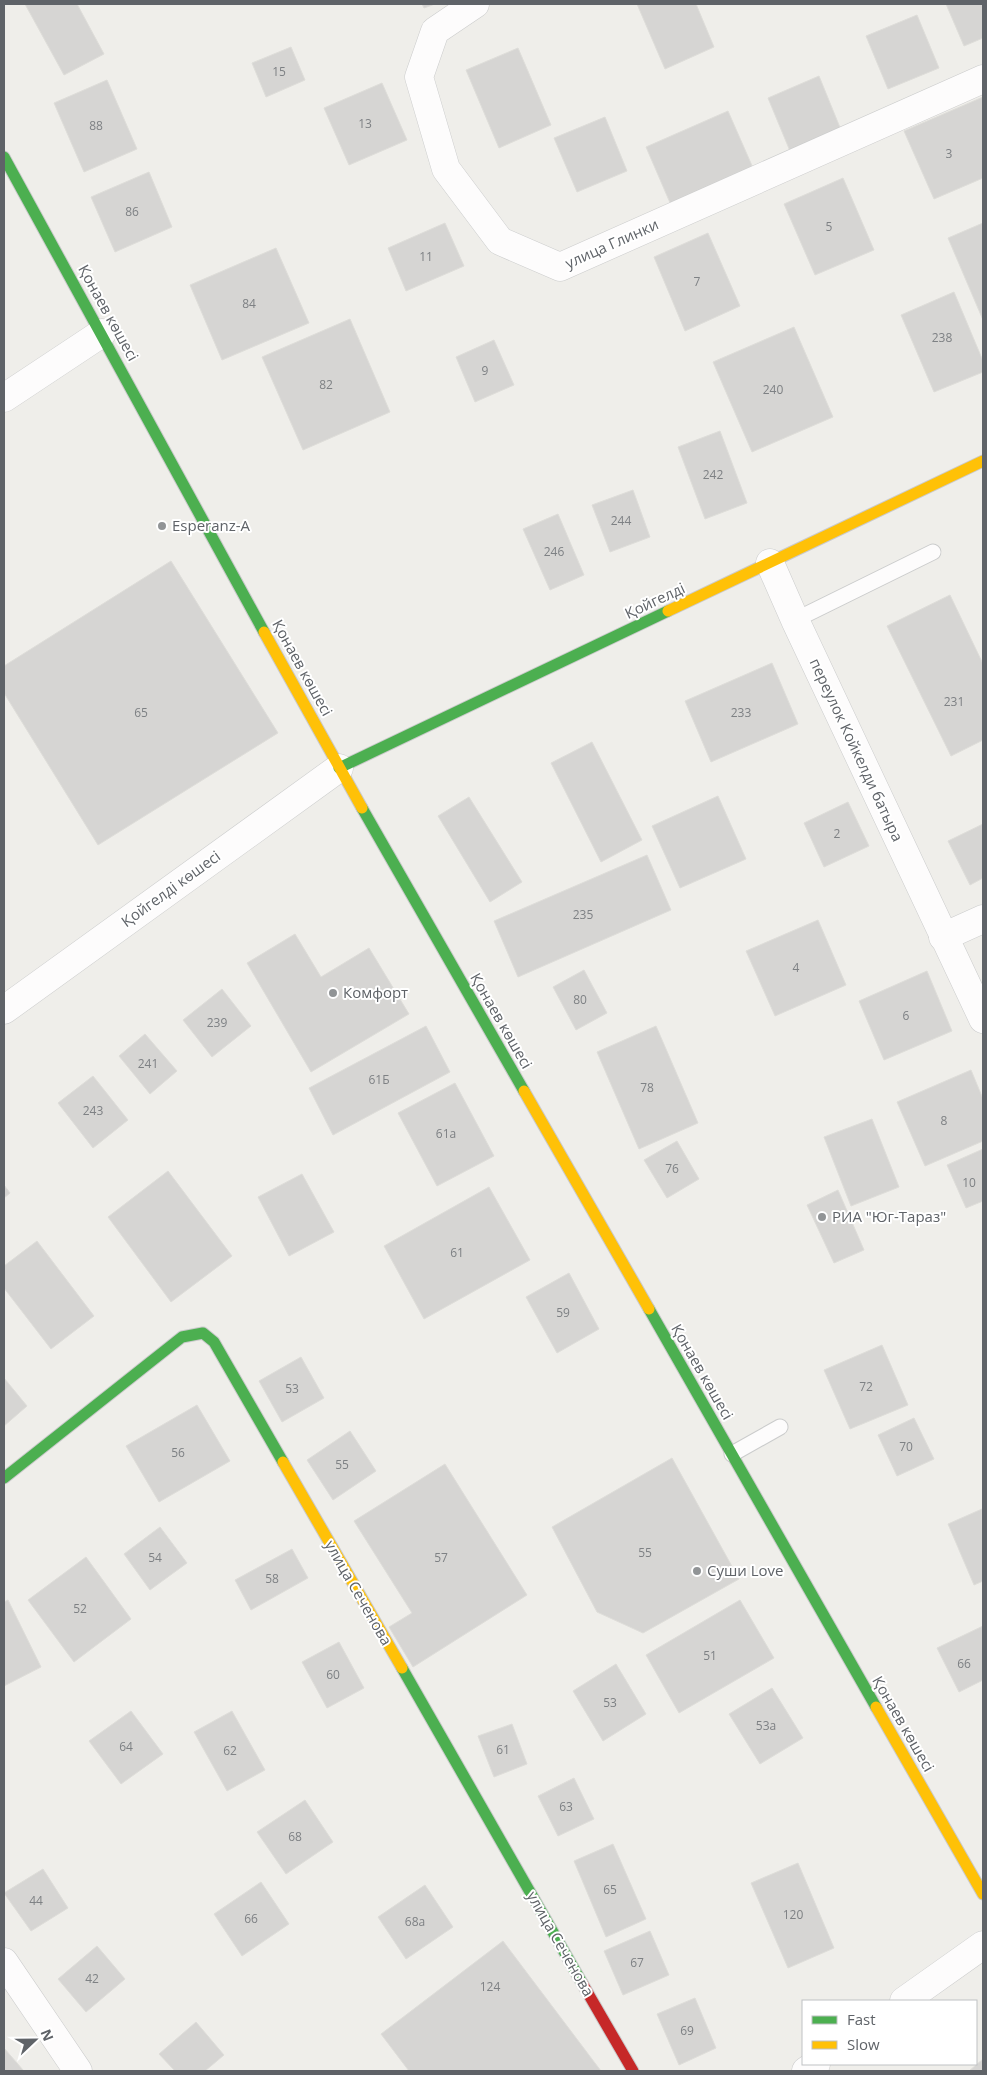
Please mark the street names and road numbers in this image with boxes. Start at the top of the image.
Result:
street label: улица Глинки [562,214,661,273]
street label: Қонаев көшесі [74,261,144,364]
street label: Қойгелді [621,577,688,623]
street label: Қонаев көшесі [268,616,338,719]
street label: переулок Койкелди батыра [806,655,908,844]
street label: Қойгелді көшесі [117,845,224,931]
street label: Қонаев көшесі [466,969,537,1072]
street label: Қонаев көшесі [667,1320,738,1423]
street label: улица Сеченова [321,1536,397,1649]
street label: Қонаев көшесі [868,1672,939,1775]
street label: улица Сеченова [523,1887,599,2000]

